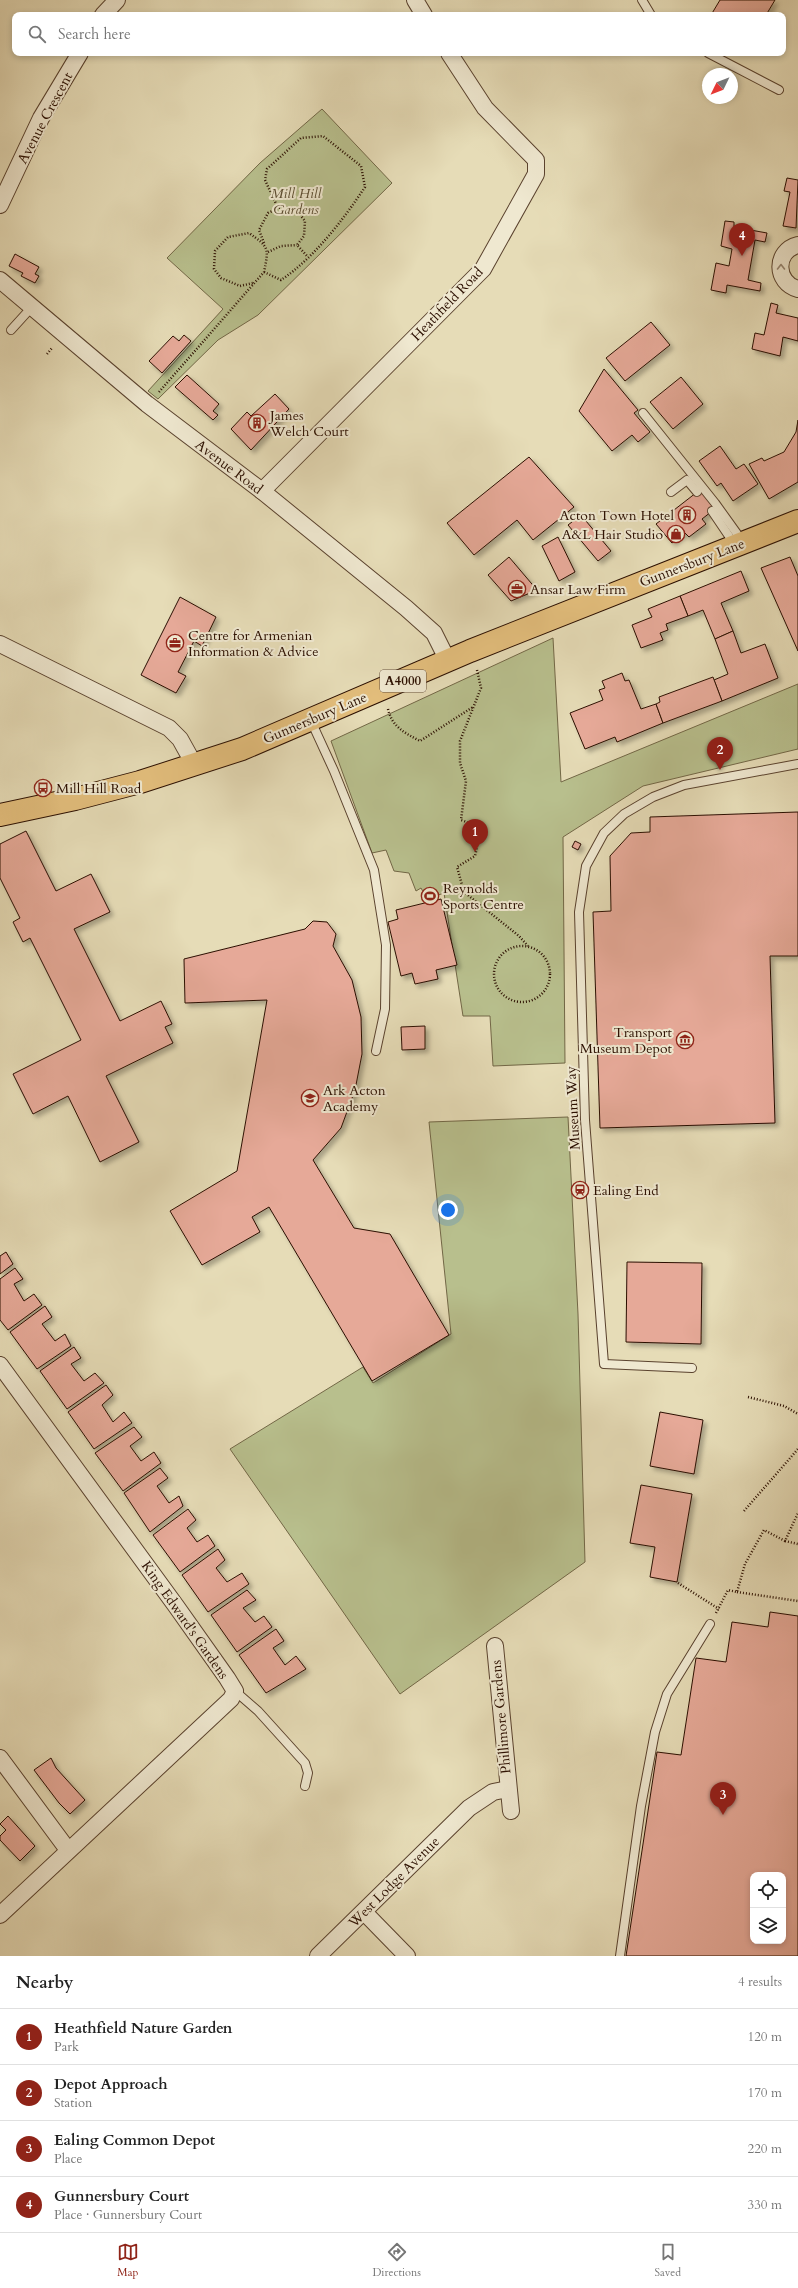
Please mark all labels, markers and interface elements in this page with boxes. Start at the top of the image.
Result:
search box [12,12,786,56]
icon: search [26,23,48,45]
text: Search here [58,24,131,44]
street label: Avenue Crescent [13,68,77,167]
north arrow [702,68,738,104]
park label: Mill Hill Gardens [271,184,323,219]
pin: 4 [729,223,755,256]
street label: Heathfield Road [407,262,488,345]
one-way arrow [777,264,785,270]
place label: James Welch Court [268,406,349,441]
building icon: James Welch Court [247,413,267,433]
street label: Avenue Road [191,435,267,499]
building icon: Acton Town Hotel [677,505,697,525]
place label: Acton Town Hotel [560,506,674,525]
shop icon: A&L Hair Studio [666,524,686,544]
place label: A&L Hair Studio [562,525,663,544]
street label: Gunnersbury Lane [637,534,747,592]
office icon: Ansar Law Firm [507,579,527,599]
place label: Ansar Law Firm [530,580,626,599]
place label: Centre for Armenian Information & Advice [188,626,319,661]
office icon: Centre for Armenian Information & Advice [165,633,185,653]
road number: A4000 [380,670,426,692]
street label: Gunnersbury Lane [260,688,370,748]
pin: 2 [707,737,733,770]
bus stop icon: Mill Hill Road [33,778,53,798]
place label: Mill Hill Road [56,779,142,798]
pin: 1 [462,819,488,852]
place label: Reynolds Sports Centre [443,879,524,914]
sports icon: Reynolds Sports Centre [420,886,440,906]
place label: Transport Museum Depot [580,1023,673,1058]
museum icon: Transport Museum Depot [675,1030,695,1050]
street label: Museum Way [561,1065,585,1150]
place label: Ark Acton Academy [323,1081,386,1116]
school or university icon: Ark Acton Academy [300,1088,320,1108]
station icon: Ealing End [570,1180,590,1200]
place label: Ealing End [593,1181,659,1200]
your location [438,1200,458,1220]
street label: King Edward's Gardens [137,1557,233,1683]
street label: Phillimore Gardens [487,1659,515,1775]
pin: 3 [710,1782,736,1815]
street label: West Lodge Avenue [344,1832,444,1932]
map controls [750,1872,786,1944]
button: locate [750,1872,786,1908]
button: layers [750,1908,786,1944]
text: Nearby [16,1971,73,1994]
text: 4 results [738,1973,782,1991]
text: Heathfield Nature Garden [54,2018,233,2038]
text: 1 [26,2028,32,2046]
text: 120 m [748,2028,782,2046]
text: Park [54,2038,79,2056]
text: Depot Approach [54,2074,168,2094]
text: 2 [26,2084,32,2102]
text: 170 m [748,2084,782,2102]
text: Station [54,2094,92,2112]
text: Ealing Common Depot [54,2130,215,2150]
text: 3 [26,2140,32,2158]
text: 220 m [748,2140,782,2158]
text: Place [54,2150,82,2168]
text: Gunnersbury Court [54,2186,189,2206]
text: 4 [26,2196,32,2214]
text: 330 m [748,2196,782,2214]
text: Place · Gunnersbury Court [54,2206,202,2224]
tab: Map [117,2241,139,2280]
tab: Directions [372,2241,421,2280]
tab: Saved [655,2241,681,2280]

